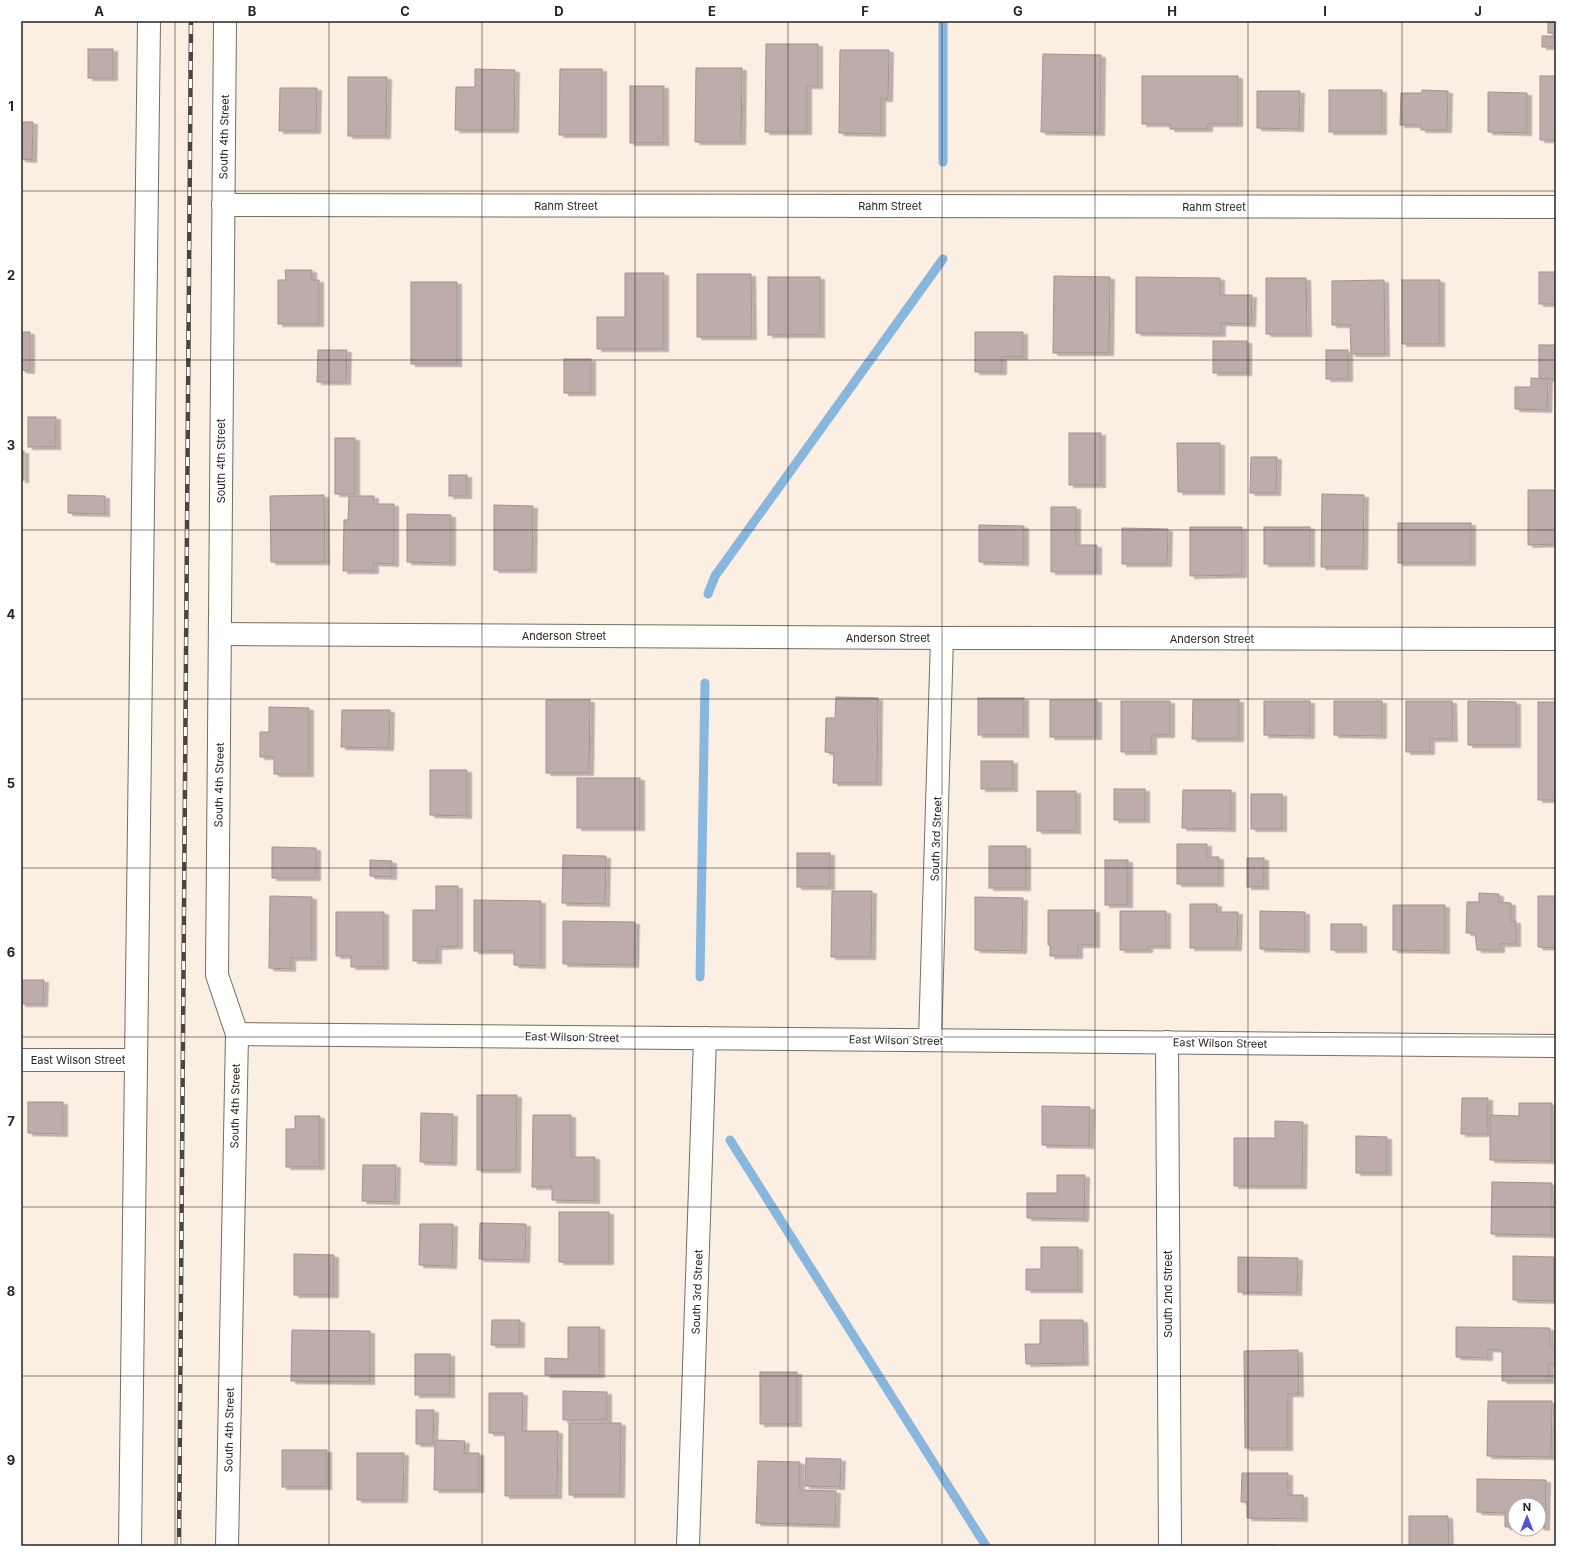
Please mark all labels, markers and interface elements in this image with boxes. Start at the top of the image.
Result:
text: A [94,3,104,19]
text: B [248,3,257,19]
text: C [400,3,410,19]
text: D [554,3,564,19]
text: E [708,3,716,19]
text: F [861,3,869,19]
text: G [1013,3,1023,19]
text: H [1167,3,1177,19]
text: I [1323,3,1327,19]
text: J [1474,3,1482,19]
street label: South 4th Street [216,94,232,179]
text: 1 [8,98,14,114]
street label: Rahm Street [534,199,598,213]
street label: Rahm Street [858,199,922,213]
street label: Rahm Street [1182,200,1246,214]
text: 2 [7,267,15,283]
street label: South 4th Street [214,418,228,503]
text: 3 [7,437,15,453]
text: 4 [7,606,16,622]
street label: Anderson Street [522,629,607,643]
street label: Anderson Street [846,631,931,645]
street label: Anderson Street [1170,632,1255,646]
street label: South 4th Street [211,742,227,827]
text: 5 [7,775,15,791]
street label: South 3rd Street [928,796,944,882]
text: 6 [7,944,15,960]
street label: East Wilson Street [525,1029,620,1045]
street label: East Wilson Street [849,1032,944,1048]
street label: East Wilson Street [1173,1035,1268,1051]
street label: East Wilson Street [31,1053,126,1067]
street label: South 4th Street [227,1063,243,1148]
text: 7 [7,1113,15,1129]
street label: South 3rd Street [689,1249,705,1335]
street label: South 2nd Street [1161,1250,1175,1338]
text: 8 [7,1283,15,1299]
street label: South 4th Street [221,1387,237,1472]
text: 9 [7,1452,15,1468]
north arrow [1507,1497,1547,1537]
text: N [1523,1500,1531,1514]

